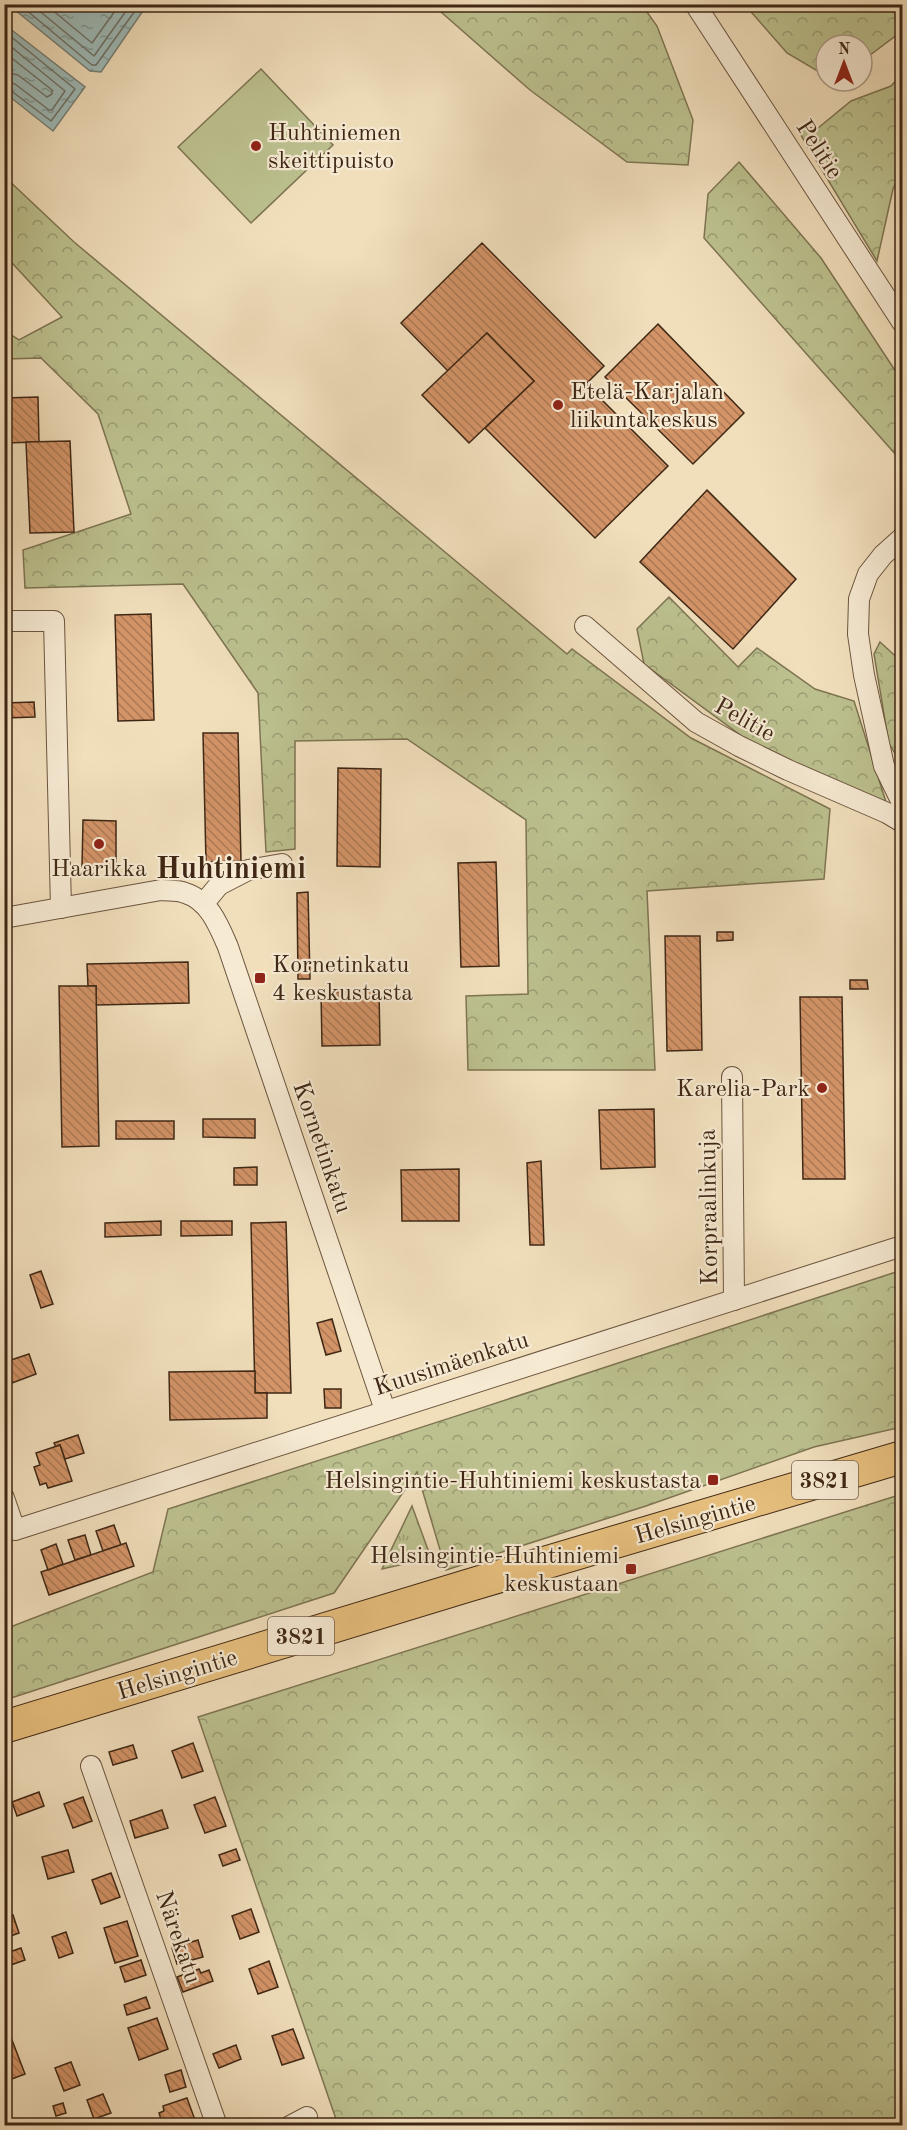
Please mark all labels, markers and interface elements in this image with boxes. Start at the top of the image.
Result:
north arrow [814,33,874,93]
text: N [838,42,851,58]
street label: Pelitie [791,116,846,184]
place label: Huhtiniemen skeittipuisto [268,122,401,174]
marker: Huhtiniemen skeittipuisto [249,139,263,153]
place label: Etelä-Karjalan liikuntakeskus [570,381,724,433]
marker: Etelä-Karjalan liikuntakeskus [551,398,565,412]
street label: Pelitie [710,694,778,747]
marker: Haarikka [92,837,106,851]
district label: Huhtiniemi [156,855,306,885]
place label: Haarikka [51,858,147,882]
place label: Kornetinkatu 4 keskustasta [272,954,413,1006]
marker: Kornetinkatu 4 keskustasta [253,971,267,985]
place label: Karelia-Park [676,1078,810,1102]
street label: Kornetinkatu [287,1079,355,1217]
marker: Karelia-Park [815,1081,829,1095]
street label: Korpraalinkuja [697,1128,723,1285]
street label: Kuusimäenkatu [371,1329,532,1401]
road number: 3821 [792,1461,858,1499]
place label: Helsingintie-Huhtiniemi keskustasta [325,1470,701,1494]
marker: Helsingintie-Huhtiniemi keskustasta [706,1473,720,1487]
street label: Helsingintie [632,1492,759,1550]
place label: Helsingintie-Huhtiniemi keskustaan [370,1545,619,1597]
marker: Helsingintie-Huhtiniemi keskustaan [624,1562,638,1576]
road number: 3821 [268,1617,334,1655]
street label: Helsingintie [114,1646,241,1706]
street label: Närekatu [150,1888,204,1987]

